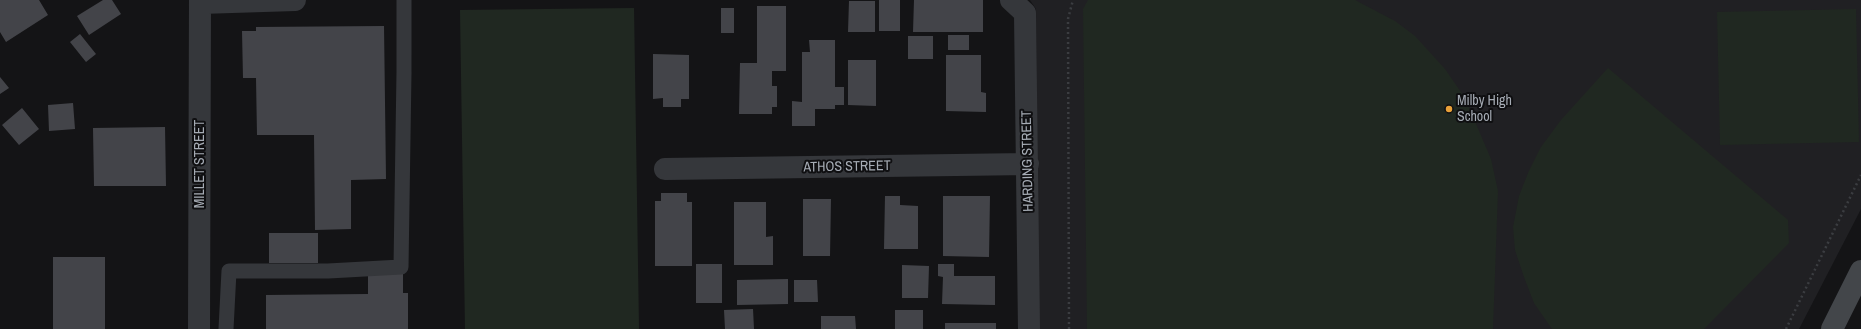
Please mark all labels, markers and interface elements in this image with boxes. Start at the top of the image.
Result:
place label: Milby High School [1457,93,1512,126]
marker: Milby High School [1444,104,1454,114]
street label: HARDING STREET [1019,110,1037,212]
street label: MILLET STREET [192,120,208,208]
street label: ATHOS STREET [803,158,891,176]

